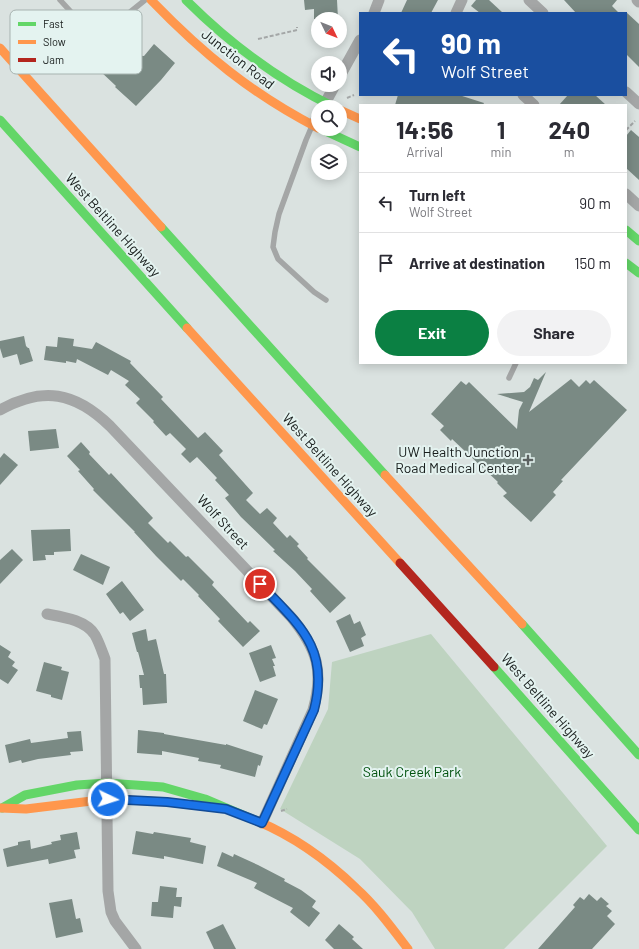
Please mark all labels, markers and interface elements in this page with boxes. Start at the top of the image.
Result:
legend [10,10,142,74]
north arrow [311,12,347,48]
map controls [311,12,347,180]
text: Fast [43,17,64,30]
street label: Junction Road [198,25,278,92]
text: 90 m [441,26,501,60]
icon: left [375,28,427,80]
text: Slow [43,35,66,48]
text: Jam [43,53,64,66]
button: sound [311,56,347,92]
text: Wolf Street [441,60,529,82]
button: search [311,100,347,136]
text: 14:56 [396,115,454,144]
text: 1 [497,115,505,144]
text: 240 [548,115,590,144]
button: layers [311,144,347,180]
text: Arrival [407,144,443,160]
text: min [490,144,512,160]
text: m [564,144,575,160]
street label: West Beltline Highway [62,169,165,280]
text: Turn left [409,186,465,204]
icon: left [375,192,397,214]
text: 90 m [579,194,611,212]
text: Wolf Street [409,204,473,220]
icon: arrive [375,252,397,274]
text: Arrive at destination [409,254,545,272]
text: 150 m [574,254,611,272]
button: Exit [375,310,489,356]
button: Share [497,310,611,356]
street label: West Beltline Highway [279,409,382,520]
place label: UW Health Junction Road Medical Center [395,443,519,476]
marker: UW Health Junction Road Medical Center [522,454,534,466]
street label: Wolf Street [194,491,253,552]
pin [243,567,277,601]
icon: arrive [249,573,271,595]
street label: West Beltline Highway [498,650,599,762]
park label: Sauk Creek Park [363,763,461,780]
position arrow [87,778,129,820]

